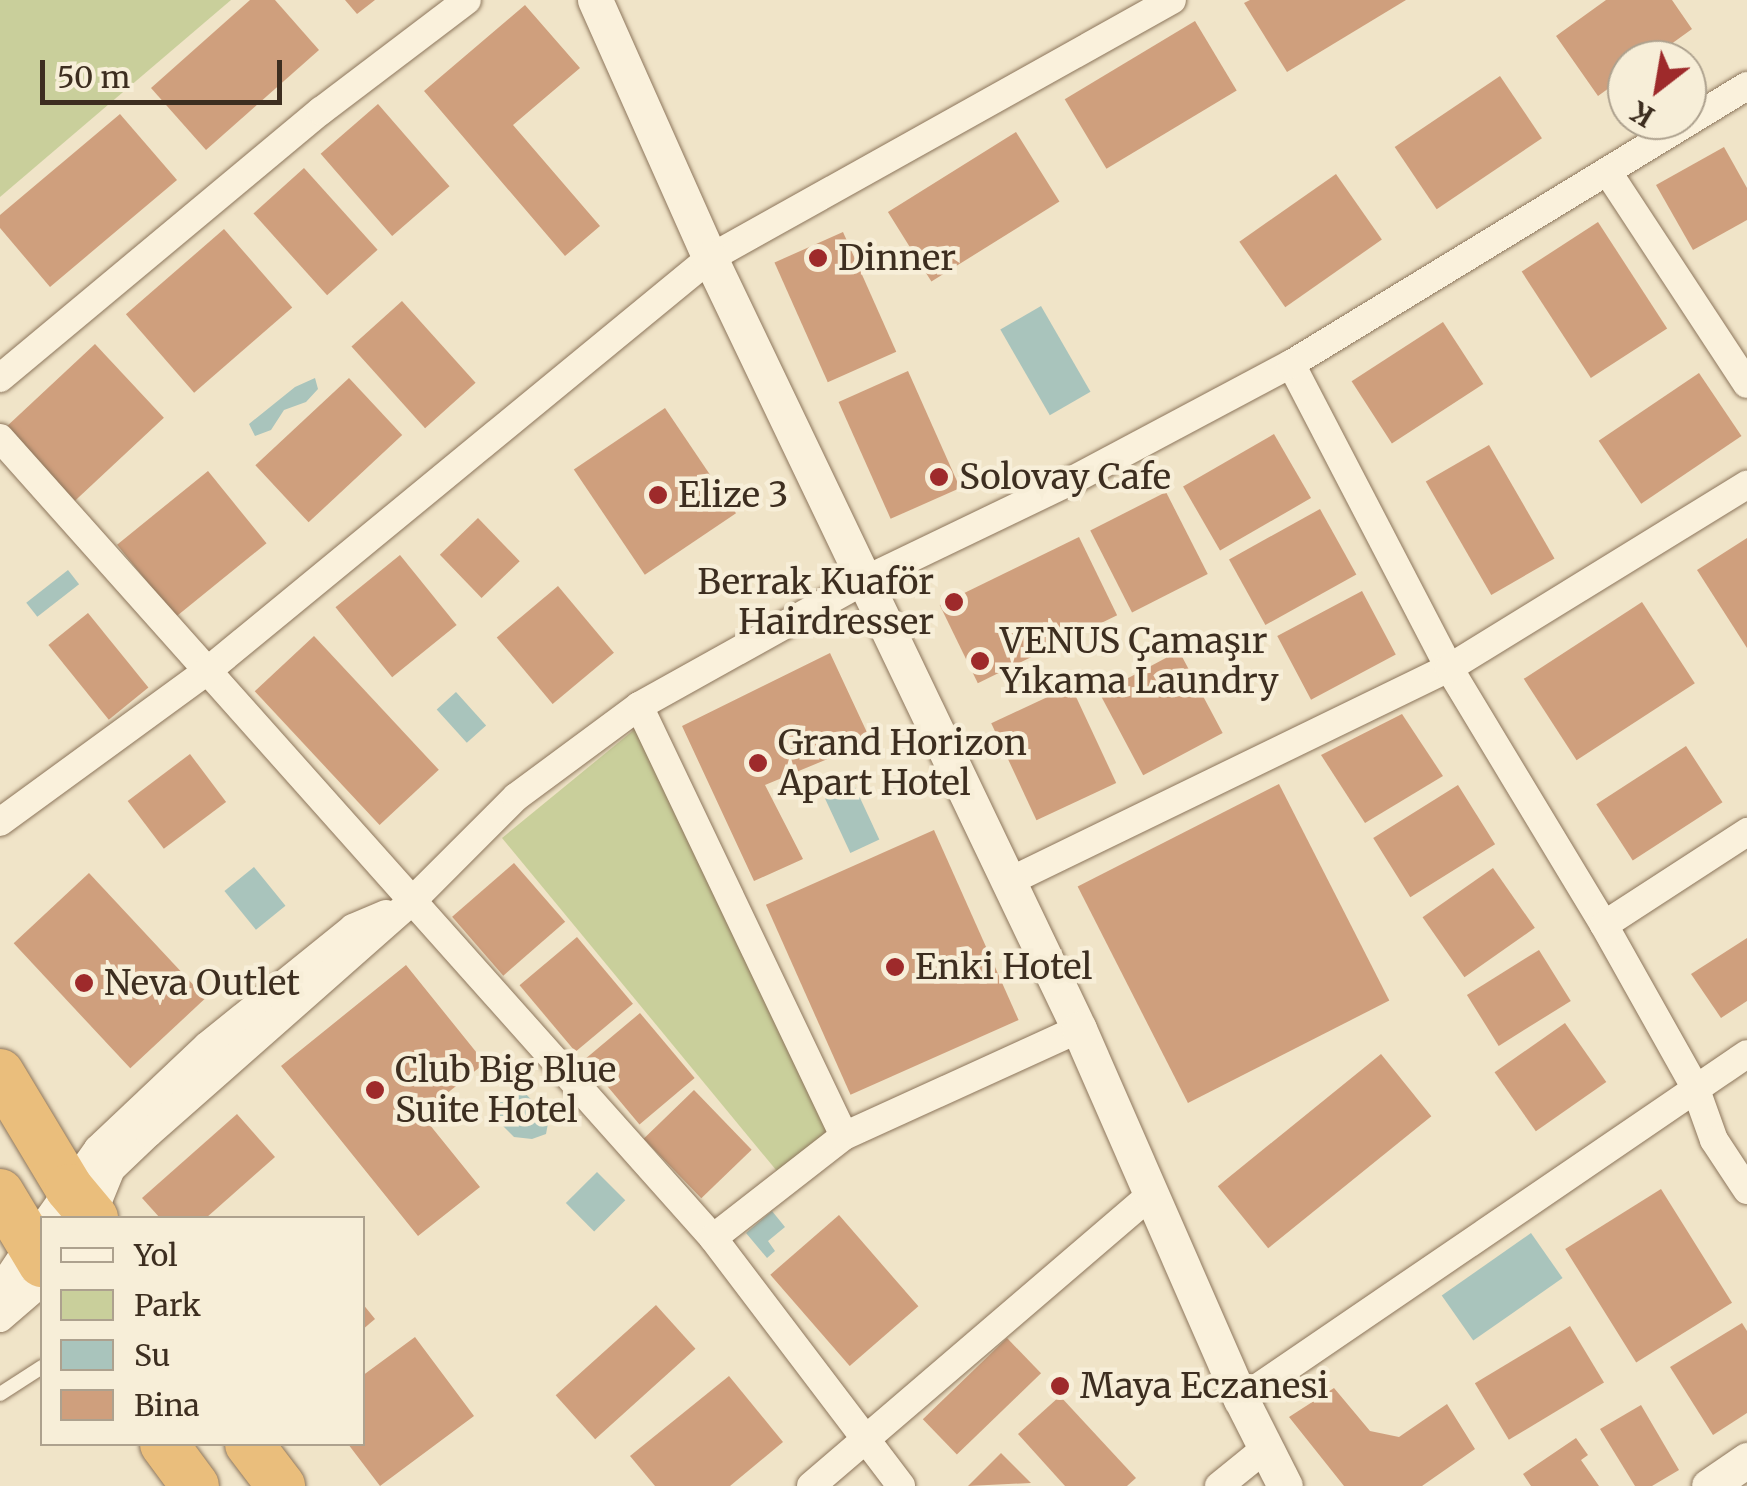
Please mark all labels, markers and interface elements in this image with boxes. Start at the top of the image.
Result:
scale bar [45,40,288,102]
north arrow [1607,40,1707,140]
text: 50 m [57,58,130,96]
text: K [1624,93,1661,135]
place label: Dinner [838,237,956,279]
marker: Dinner [807,247,829,269]
place label: Solovay Cafe [959,456,1171,498]
marker: Solovay Cafe [928,466,950,488]
place label: Elize 3 [678,474,788,516]
marker: Elize 3 [647,484,669,506]
place label: Berrak Kuaför Hairdresser [697,561,934,643]
marker: Berrak Kuaför Hairdresser [943,591,965,613]
place label: VENUS Çamaşır Yıkama Laundry [1000,620,1279,702]
marker: VENUS Çamaşır Yıkama Laundry [969,650,991,672]
place label: Grand Horizon Apart Hotel [778,722,1027,804]
marker: Grand Horizon Apart Hotel [747,752,769,774]
place label: Enki Hotel [915,946,1092,988]
marker: Enki Hotel [884,956,906,978]
place label: Neva Outlet [104,962,300,1004]
marker: Neva Outlet [73,972,95,994]
place label: Club Big Blue Suite Hotel [395,1049,616,1131]
marker: Club Big Blue Suite Hotel [364,1079,386,1101]
legend [40,1216,365,1446]
text: Yol [134,1236,177,1274]
text: Park [134,1286,201,1324]
text: Su [134,1336,170,1374]
place label: Maya Eczanesi [1080,1365,1329,1407]
marker: Maya Eczanesi [1049,1375,1071,1397]
text: Bina [134,1386,200,1424]

